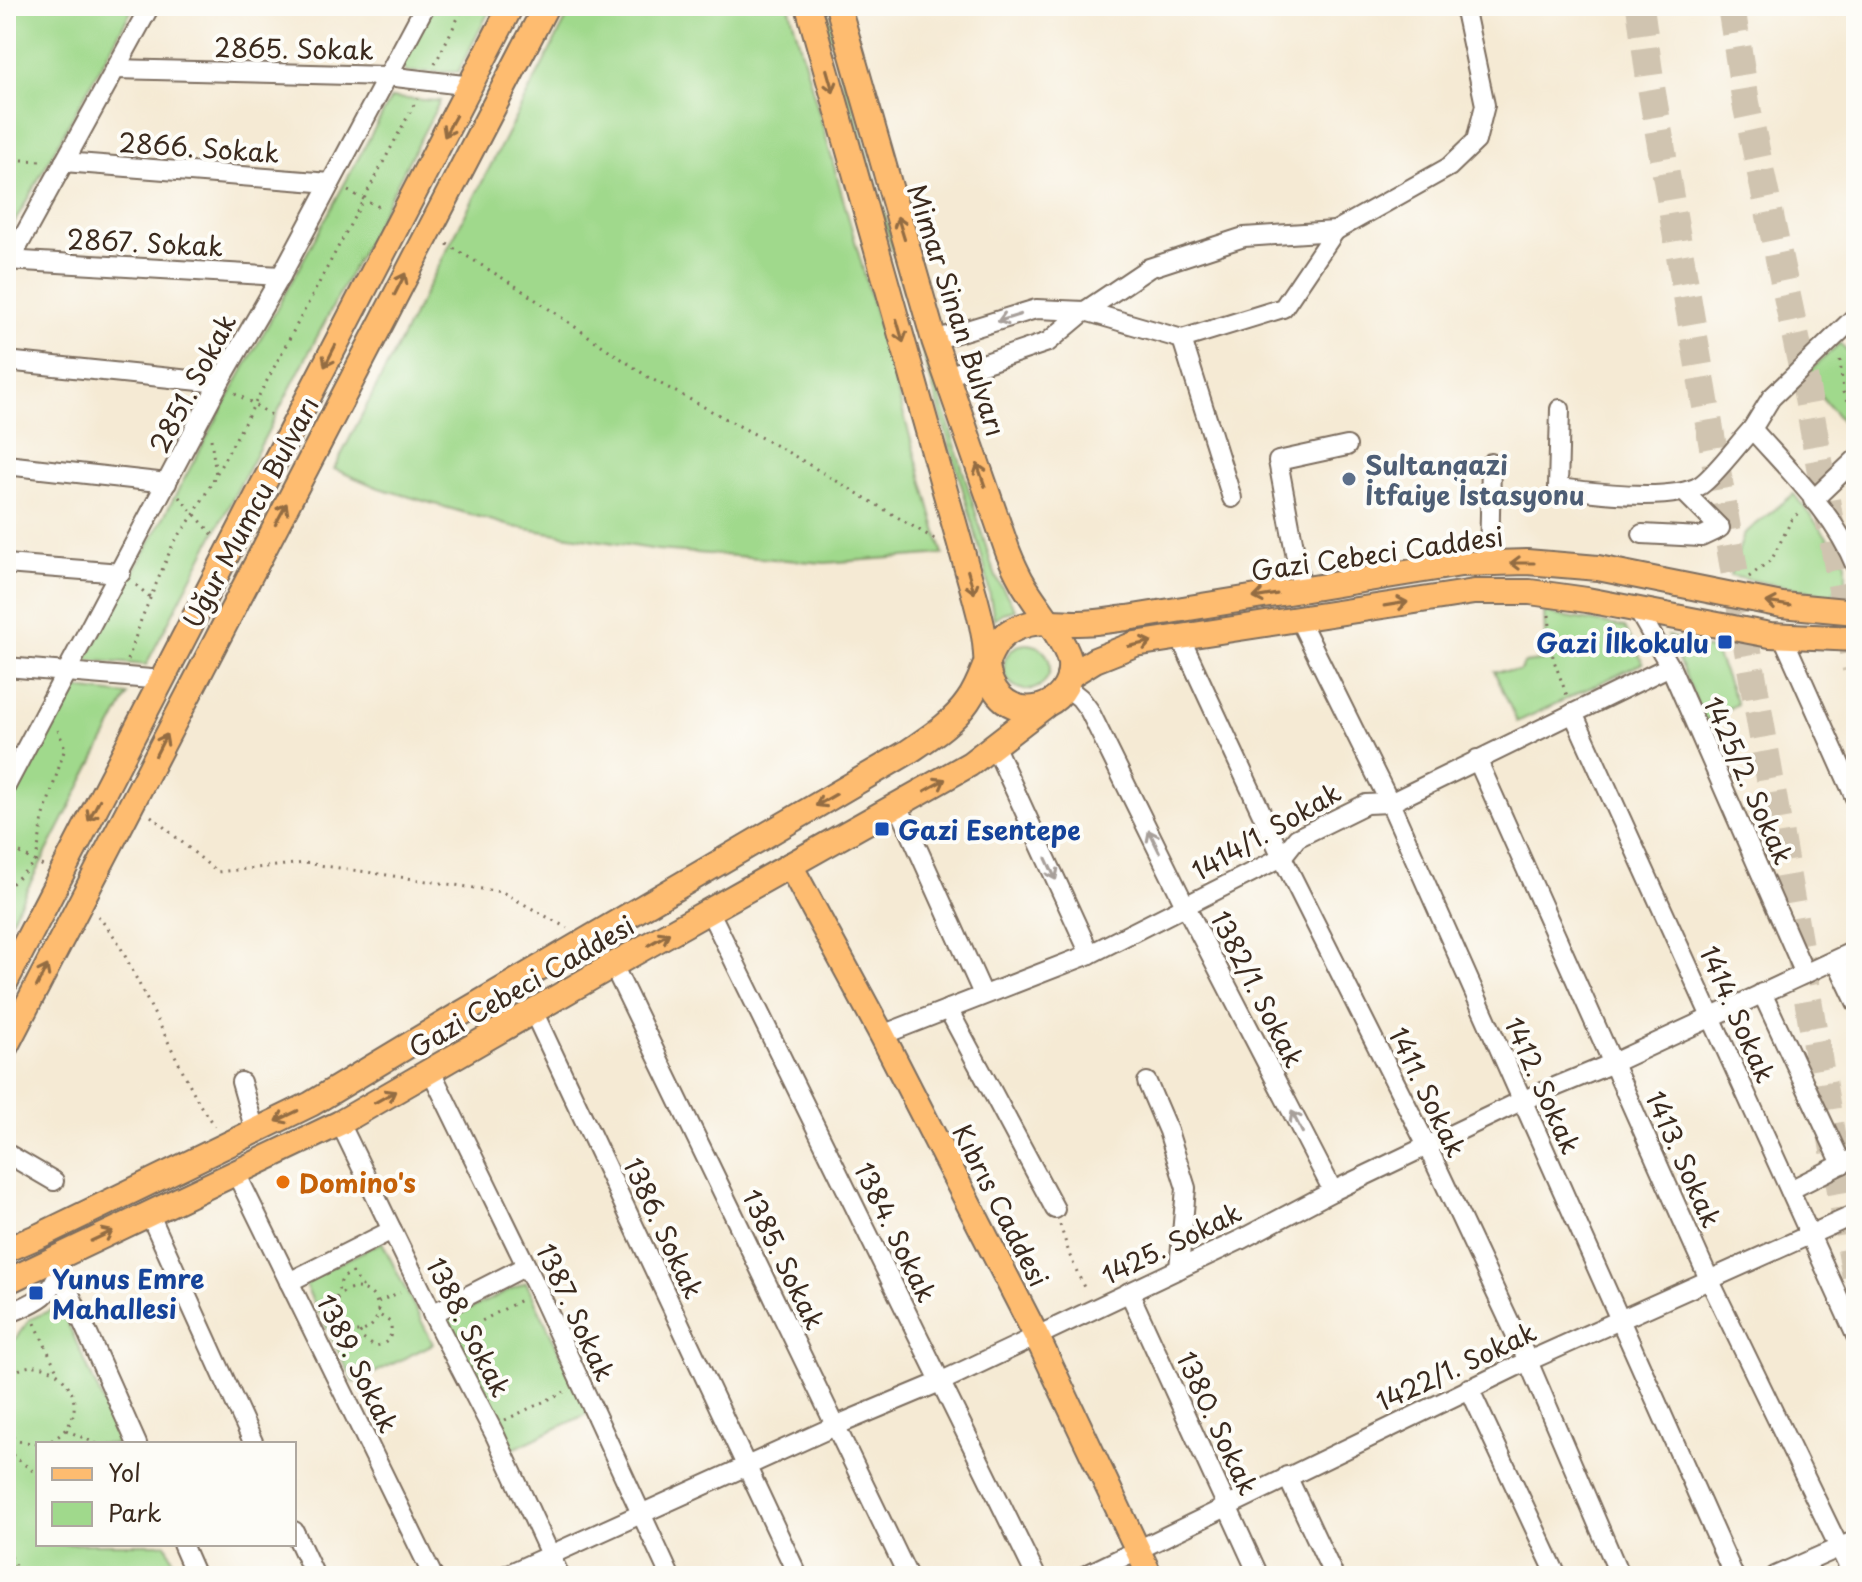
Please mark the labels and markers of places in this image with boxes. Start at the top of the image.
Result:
place label: Sultangazi İtfaiye İstasyonu [1365,445,1585,514]
marker: Sultangazi İtfaiye İstasyonu [1340,470,1358,488]
place label: Gazi İlkokulu [1536,623,1709,662]
marker: Gazi İlkokulu [1716,633,1734,651]
place label: Gazi Esentepe [898,810,1081,849]
marker: Gazi Esentepe [873,820,891,838]
place label: Domino's [299,1163,416,1202]
marker: Domino's [274,1173,292,1191]
place label: Yunus Emre Mahallesi [52,1259,204,1328]
marker: Yunus Emre Mahallesi [27,1284,45,1302]

